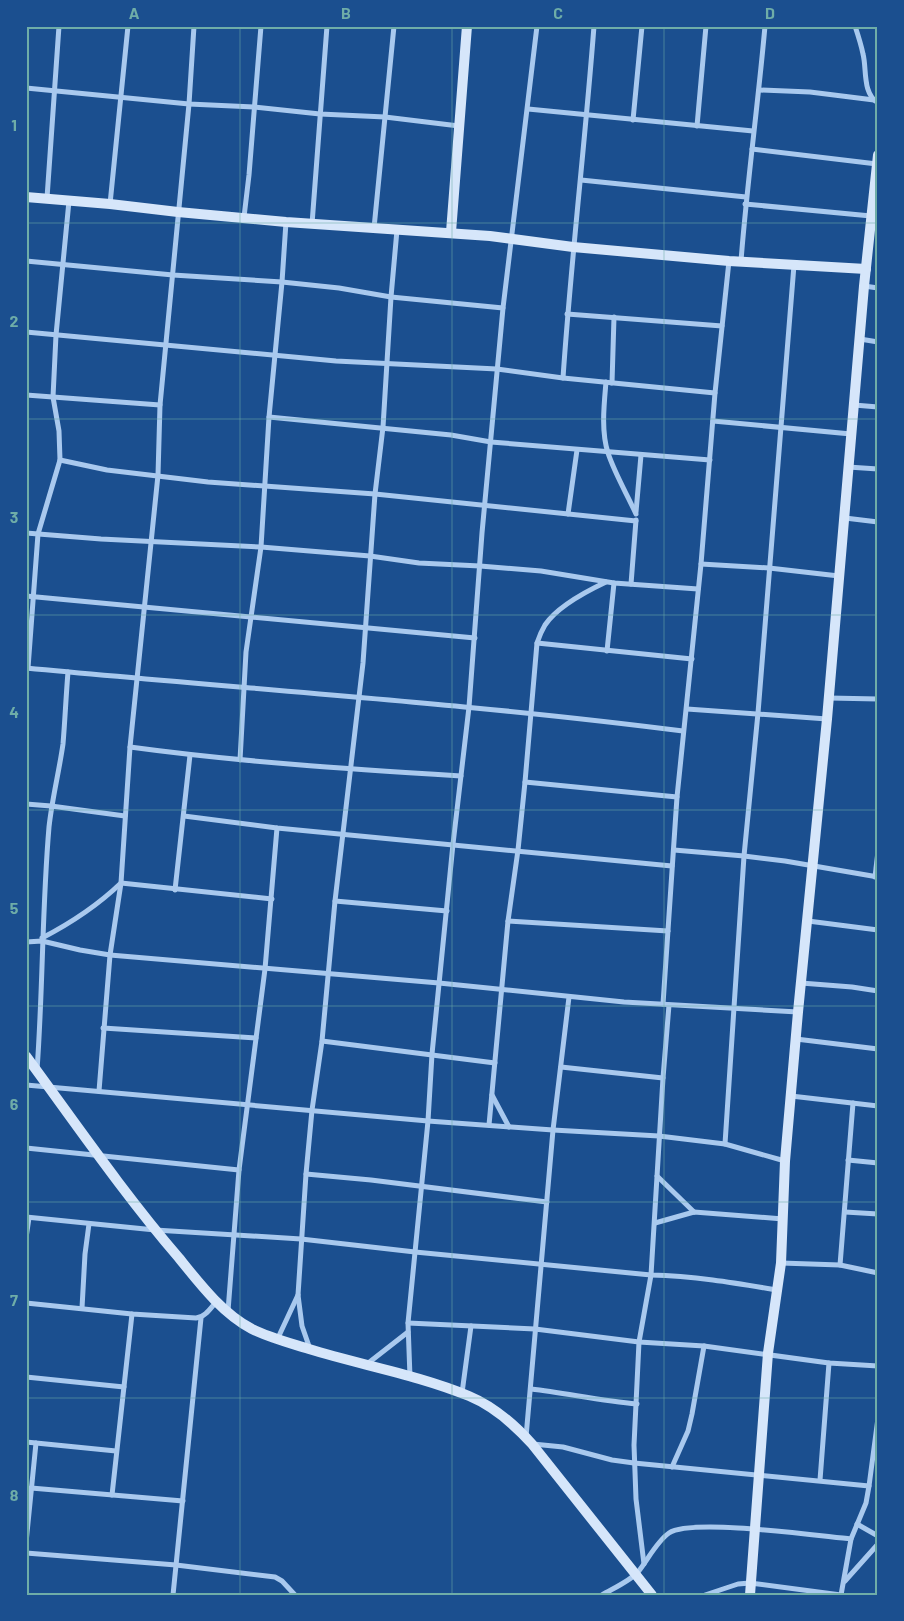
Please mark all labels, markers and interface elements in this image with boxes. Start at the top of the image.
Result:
text: A [129,3,140,22]
text: B [341,3,351,22]
text: C [553,3,563,22]
text: D [765,3,775,22]
text: 1 [11,115,17,134]
text: 2 [10,311,19,330]
text: 3 [10,507,18,526]
text: 4 [9,702,19,721]
text: 5 [10,898,19,917]
text: 6 [10,1094,19,1113]
text: 7 [10,1290,18,1309]
text: 8 [10,1485,19,1504]

